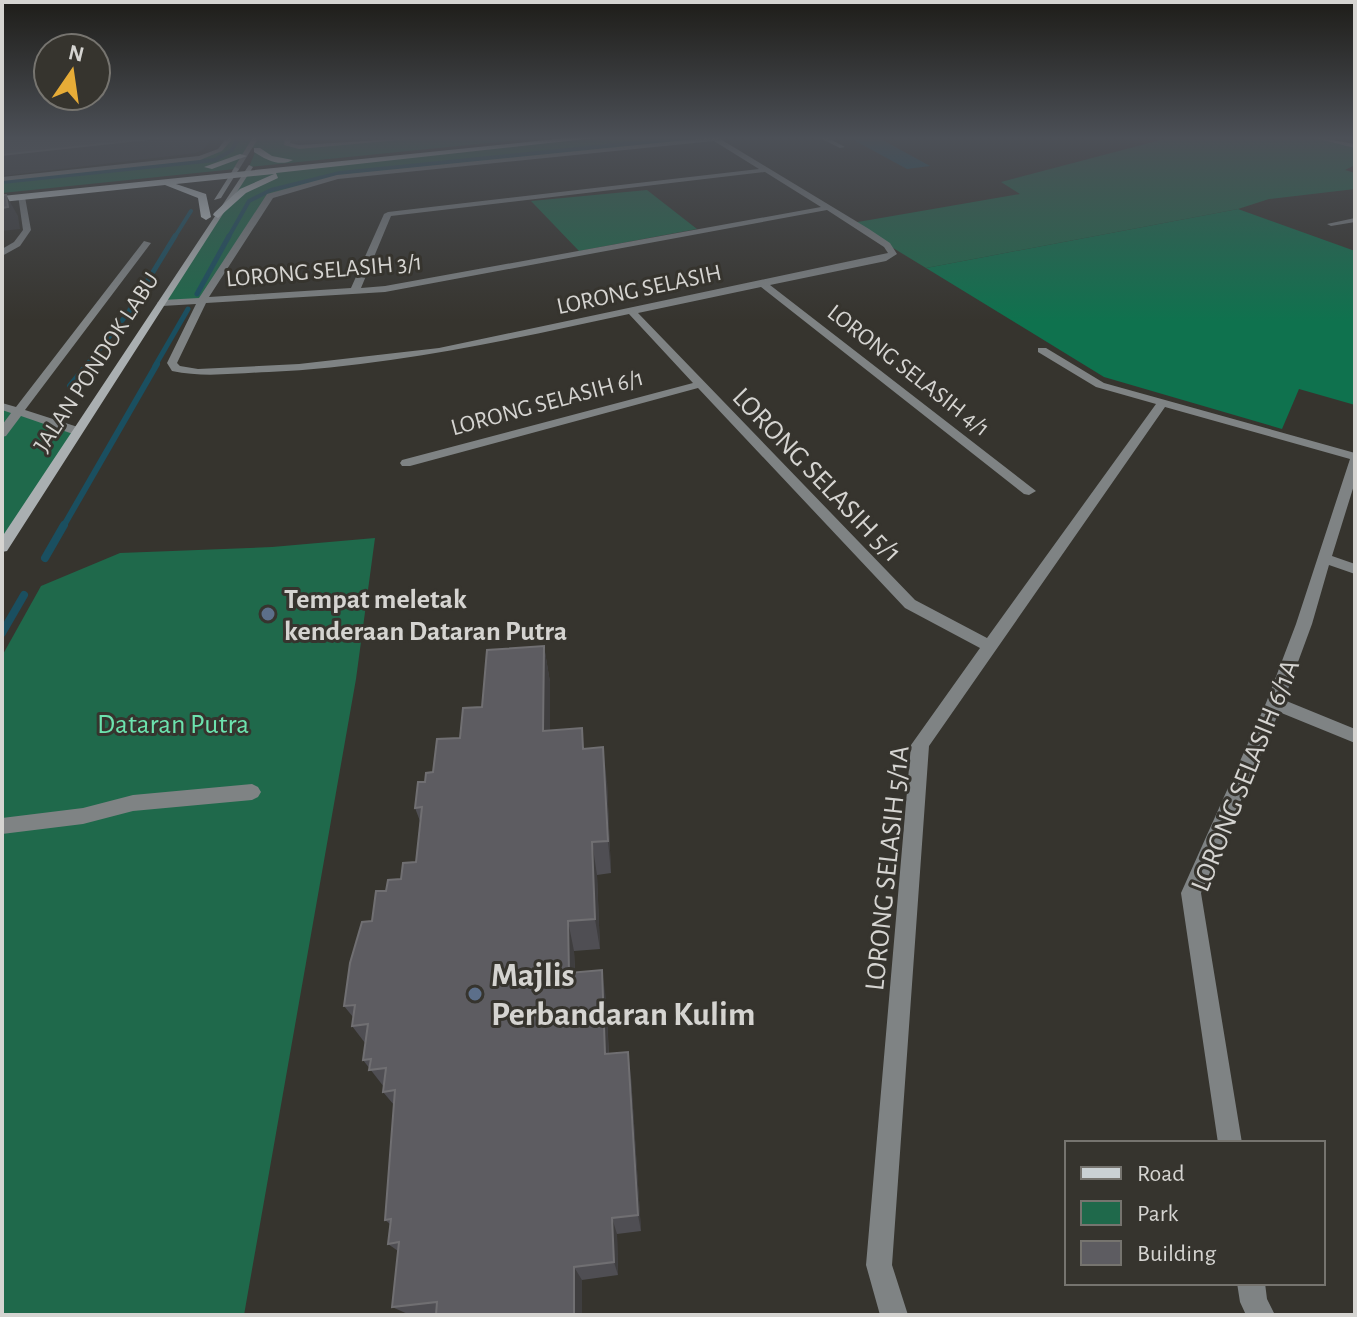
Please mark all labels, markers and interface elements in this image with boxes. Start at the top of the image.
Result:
north arrow [32,32,112,112]
text: N [66,41,86,66]
street label: LORONG SELASIH 3/1 [225,250,423,292]
street label: LORONG SELASIH [555,261,724,319]
street label: JALAN PONDOK LABU [30,268,164,457]
street label: LORONG SELASIH 4/1 [823,300,994,441]
street label: LORONG SELASIH 6/1 [448,366,646,440]
street label: LORONG SELASIH 5/1 [727,383,907,568]
place label: Tempat meletak kenderaan Dataran Putra [284,586,567,646]
marker: Tempat meletak kenderaan Dataran Putra [259,605,277,623]
street label: LORONG SELASIH 6/1A [1186,656,1305,896]
park label: Dataran Putra [97,711,249,739]
street label: LORONG SELASIH 5/1A [861,744,915,992]
place label: Majlis Perbandaran Kulim [491,959,755,1032]
marker: Majlis Perbandaran Kulim [466,985,484,1003]
legend [1065,1141,1325,1285]
text: Road [1137,1162,1185,1186]
text: Park [1137,1202,1178,1226]
text: Building [1137,1242,1216,1266]

